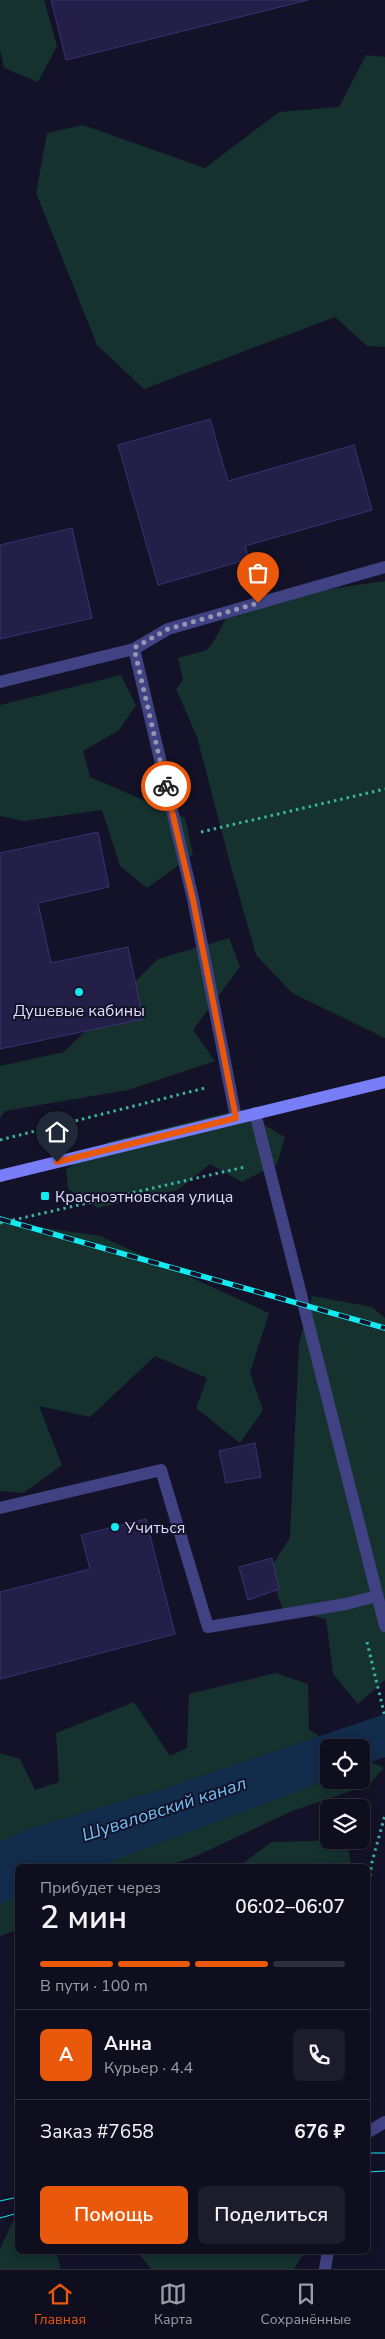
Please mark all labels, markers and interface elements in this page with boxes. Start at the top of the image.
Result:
pin [237,552,279,603]
icon: bag [244,559,272,587]
courier [141,761,191,811]
icon: bike [152,772,180,800]
marker: Душевые кабины [73,986,85,998]
place label: Душевые кабины [13,1000,145,1022]
pin [36,1111,78,1162]
icon: home [43,1118,71,1146]
place label: Красноэтновская улица [55,1186,234,1208]
marker: Красноэтновская улица [39,1190,51,1202]
place label: Учиться [124,1517,185,1539]
marker: Учиться [109,1521,121,1533]
map controls [320,1739,370,1849]
button: locate [320,1739,370,1789]
water label: Шуваловский канал [79,1771,249,1847]
button: layers [320,1799,370,1849]
text: Прибудет через [40,1877,161,1899]
text: 06:02–06:07 [235,1894,345,1920]
text: 2 мин [40,1896,127,1939]
text: В пути · 100 m [40,1975,148,1997]
button: phone [293,2029,345,2081]
text: Анна [104,2031,152,2057]
text: А [59,2042,73,2068]
text: Курьер · 4.4 [104,2057,193,2079]
text: Заказ #7658 [40,2119,154,2145]
text: 676 ₽ [294,2119,345,2145]
button: Помощь [40,2186,188,2244]
button: Поделиться [198,2186,345,2244]
tab: Главная [34,2280,86,2329]
tab: Карта [154,2280,193,2329]
tab: Сохранённые [261,2280,351,2329]

